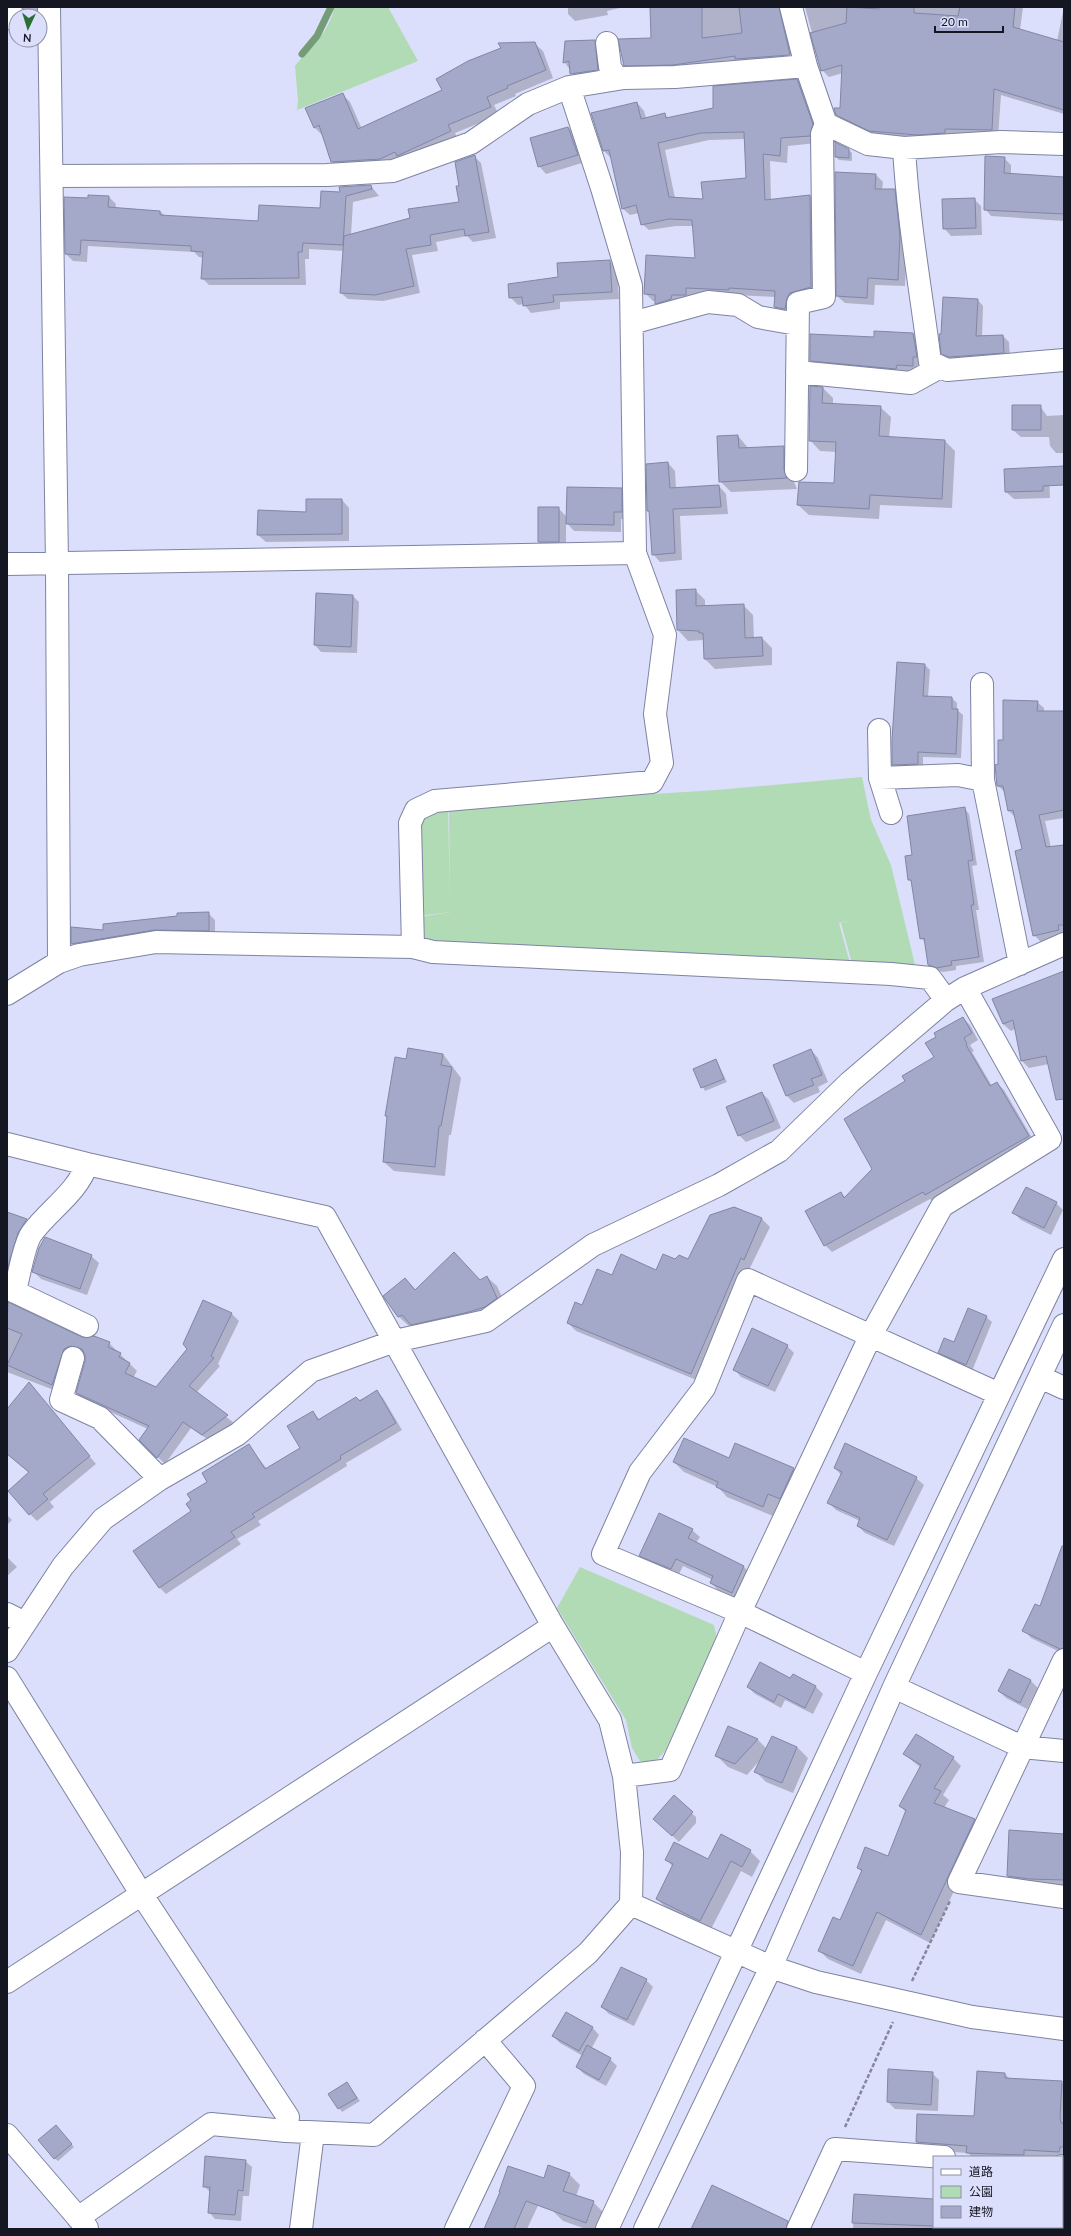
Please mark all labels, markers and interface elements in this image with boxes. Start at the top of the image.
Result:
north arrow [8,8,48,48]
scale bar [935,8,1003,34]
text: 20 m [941,14,968,29]
text: N [23,32,32,45]
legend [933,2156,1063,2228]
text: 道路 [969,2164,993,2179]
text: 公園 [969,2184,993,2199]
text: 建物 [969,2204,993,2219]

